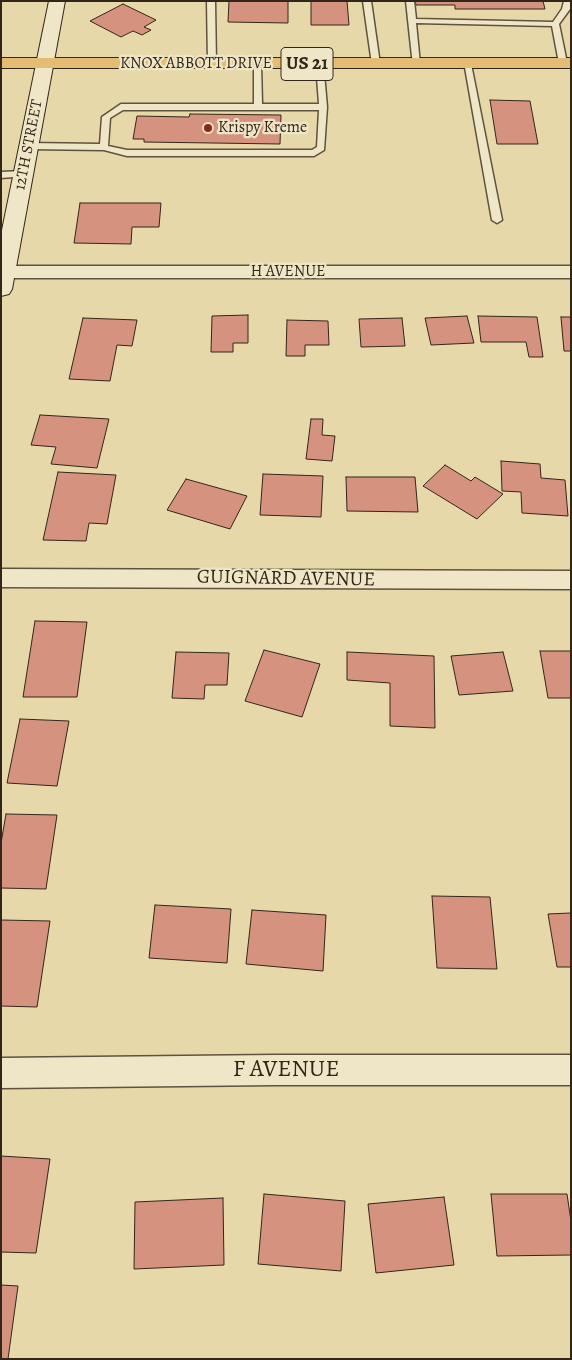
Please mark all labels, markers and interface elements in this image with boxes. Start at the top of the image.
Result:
road number: US 21 [281,48,333,80]
street label: KNOX ABBOTT DRIVE [120,54,272,74]
street label: 12TH STREET [11,98,47,192]
place label: Krispy Kreme [218,118,307,138]
marker: Krispy Kreme [202,122,214,134]
street label: H AVENUE [251,262,325,282]
street label: GUIGNARD AVENUE [197,565,375,593]
street label: F AVENUE [233,1056,339,1084]

